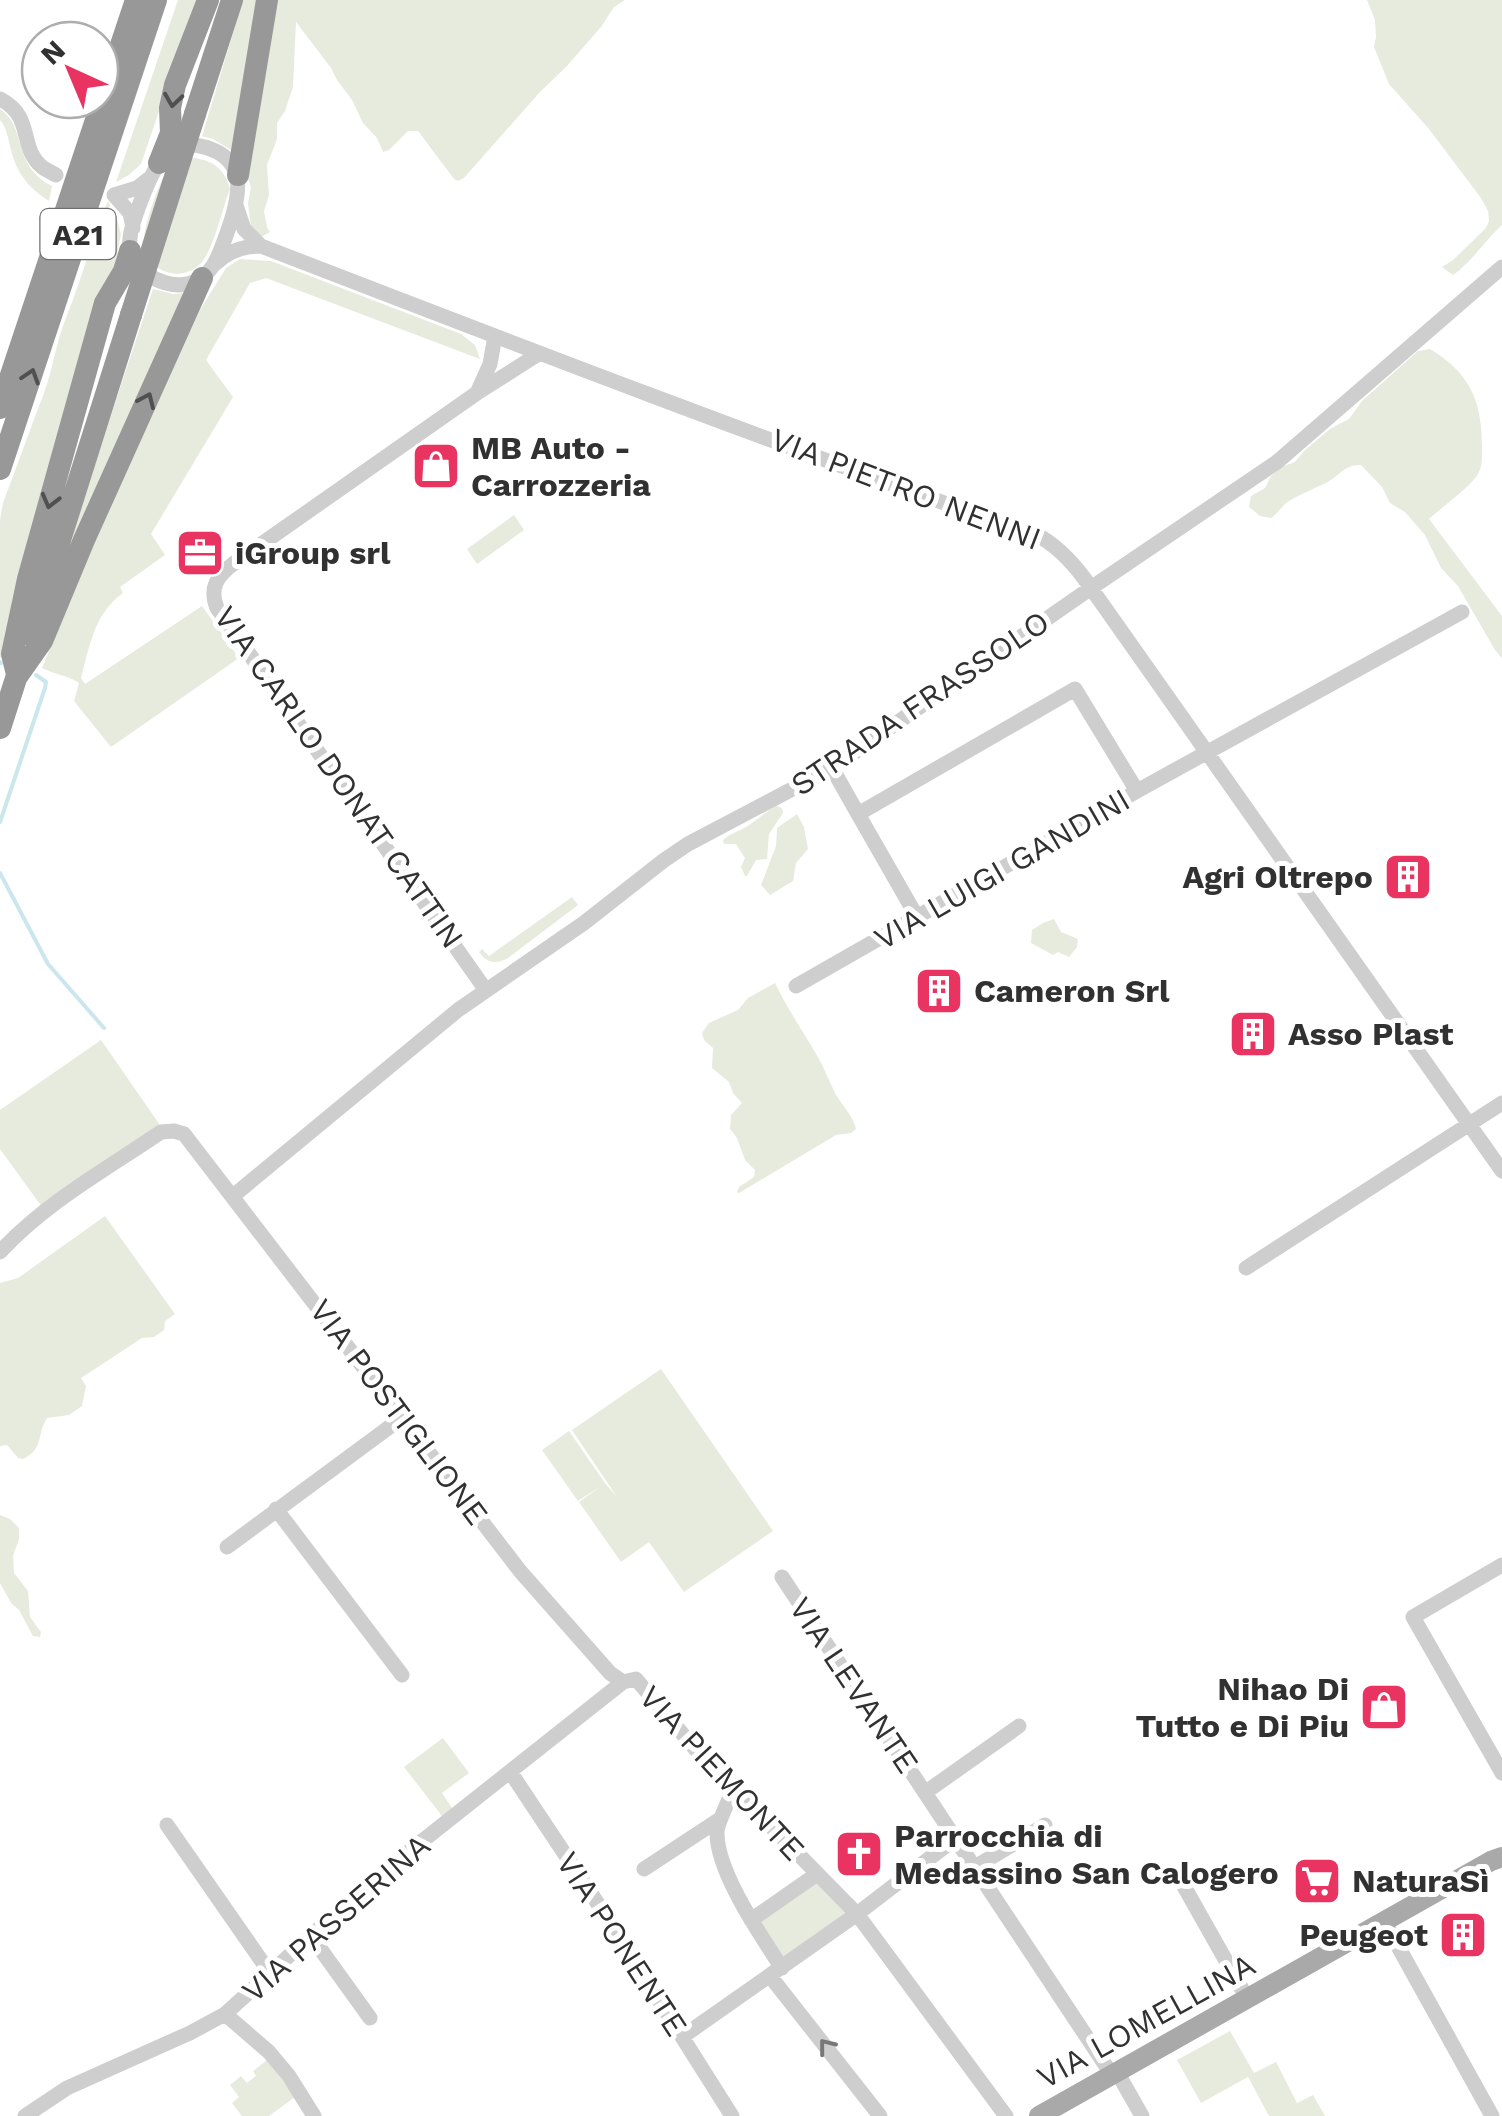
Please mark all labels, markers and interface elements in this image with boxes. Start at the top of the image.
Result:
north arrow [20,20,120,120]
text: N [34,33,72,71]
one-way arrow [164,92,185,108]
road number: A21 [40,209,116,259]
one-way arrow [19,369,39,386]
one-way arrow [135,392,155,410]
street label: VIA PIETRO NENNI [766,420,1046,558]
place label: MB Auto - Carrozzeria [471,429,651,504]
shop icon: MB Auto - Carrozzeria [410,440,462,492]
one-way arrow [40,492,61,509]
office icon: iGroup srl [174,527,226,579]
place label: iGroup srl [235,534,391,572]
street label: VIA CARLO DONAT CATTIN [206,599,472,955]
street label: STRADA FRASSOLO [784,602,1056,804]
street label: VIA LUIGI GANDINI [868,780,1136,958]
building icon: Agri Oltrepo [1382,851,1434,903]
place label: Agri Oltrepo [1182,858,1373,896]
building icon: Cameron Srl [913,965,965,1017]
place label: Cameron Srl [974,972,1170,1010]
building icon: Asso Plast [1227,1008,1279,1060]
place label: Asso Plast [1288,1015,1454,1053]
street label: VIA POSTIGLIONE [302,1292,496,1532]
street label: VIA LEVANTE [781,1590,927,1780]
place label: Nihao Di Tutto e Di Piu [1136,1670,1349,1745]
street label: VIA PIEMONTE [631,1678,813,1868]
shop icon: Nihao Di Tutto e Di Piu [1358,1681,1410,1733]
place label: Parrocchia di Medassino San Calogero [894,1817,1279,1892]
street label: VIA PASSERINA [234,1826,438,2010]
church icon: Parrocchia di Medassino San Calogero [833,1828,885,1880]
street label: VIA PONENTE [548,1845,696,2043]
supermarket icon: NaturaSì [1291,1855,1343,1907]
place label: NaturaSì [1352,1862,1489,1900]
building icon: Peugeot [1437,1909,1489,1961]
place label: Peugeot [1299,1916,1428,1954]
street label: VIA LOMELLINA [1030,1945,1262,2097]
one-way arrow [820,2039,837,2057]

